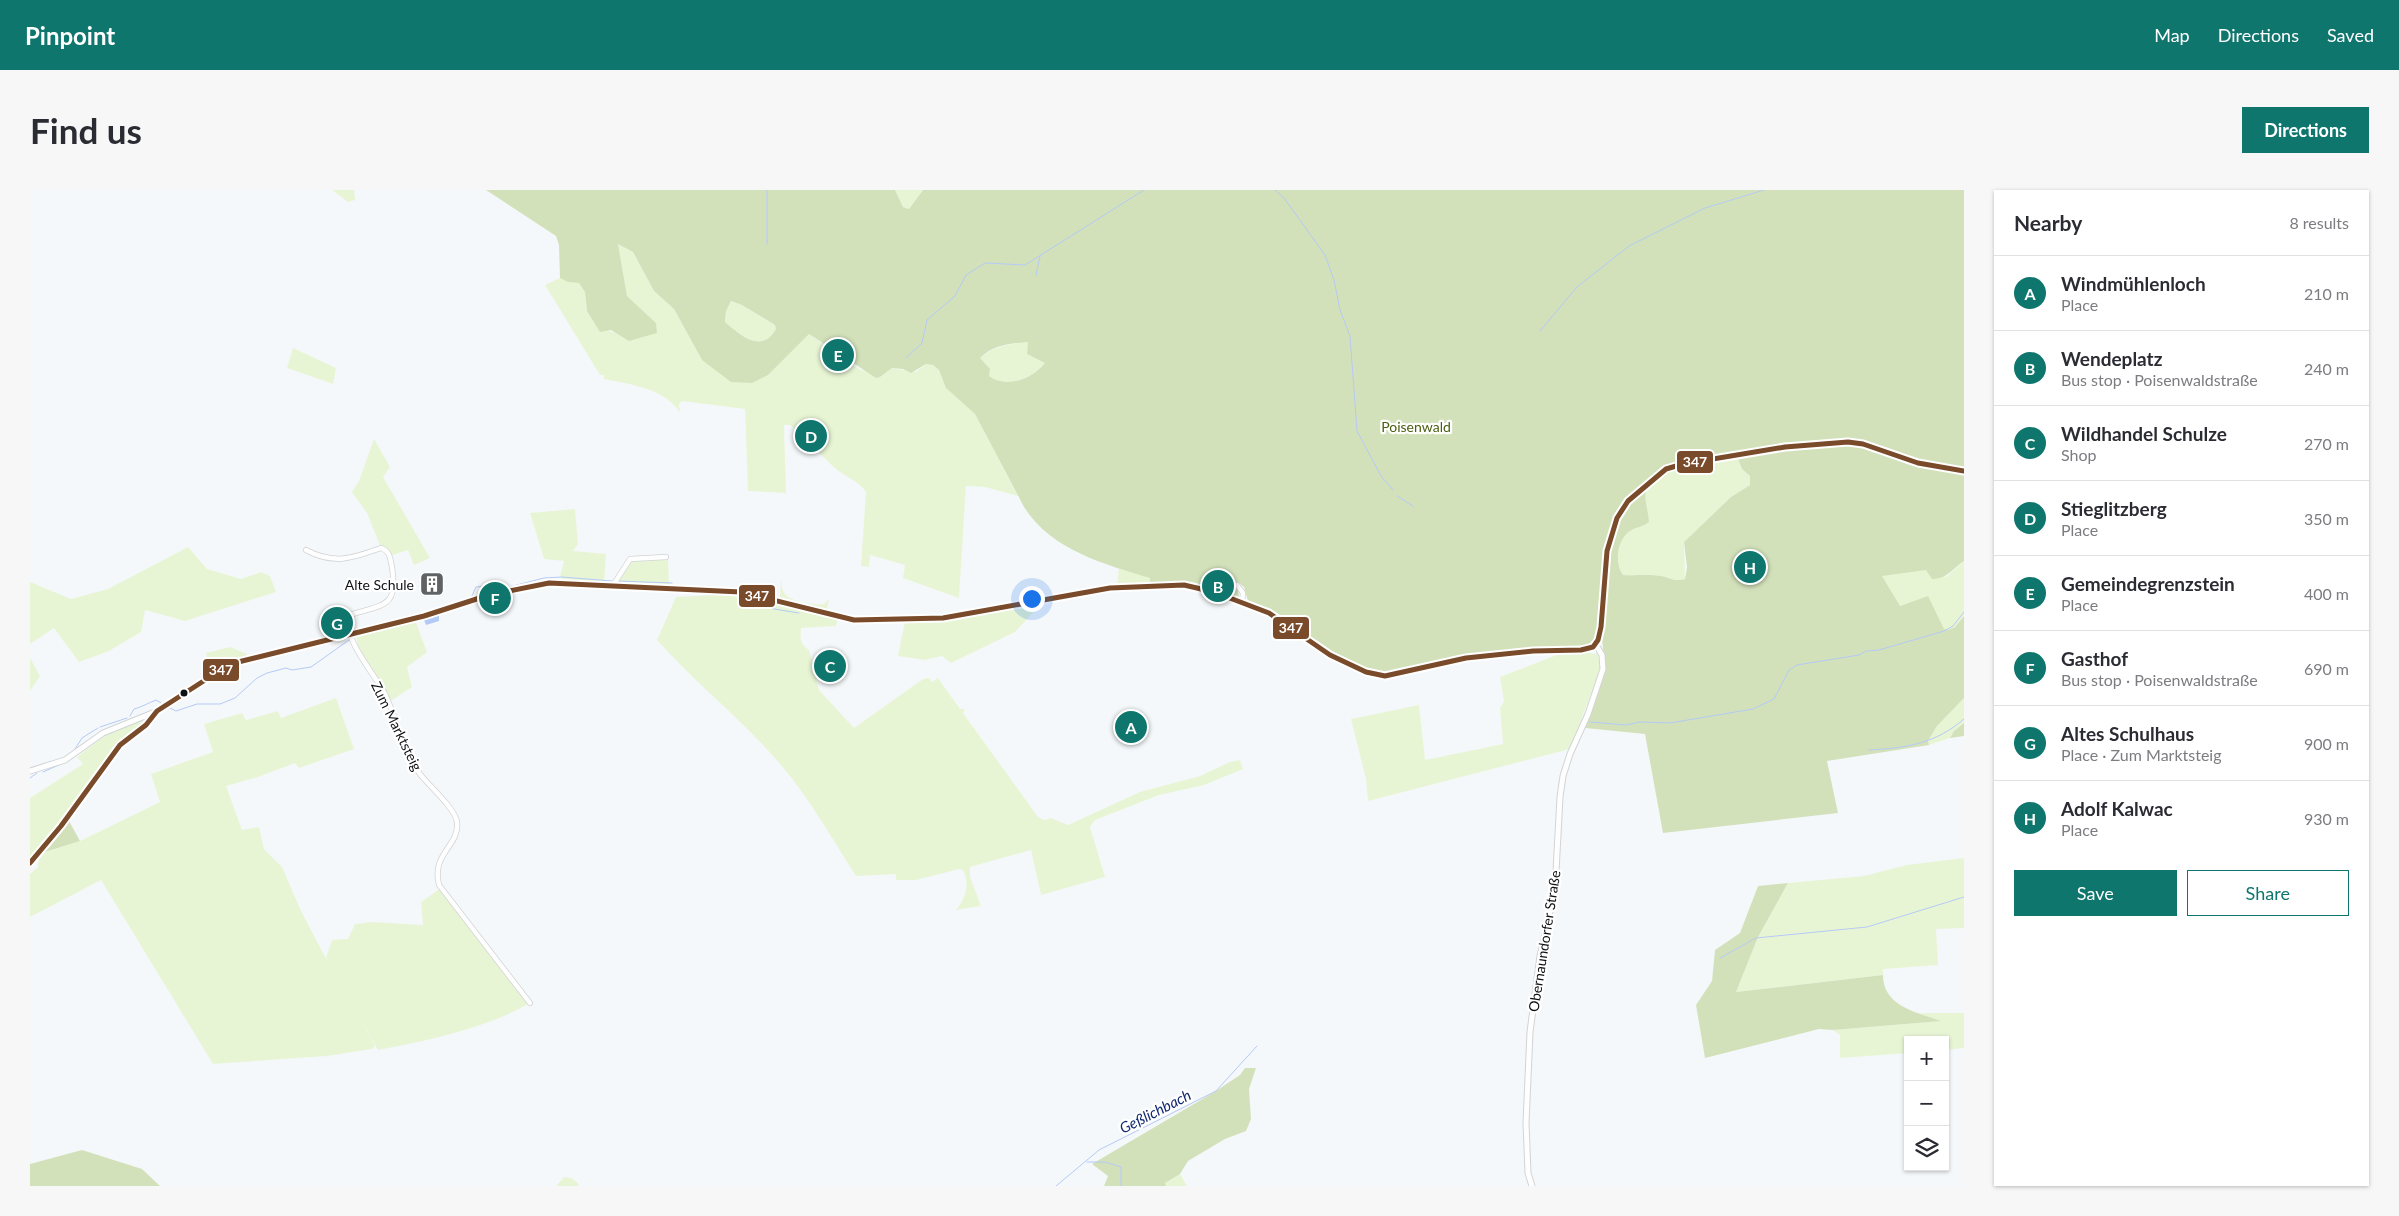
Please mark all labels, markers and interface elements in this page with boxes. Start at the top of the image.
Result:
text: Pinpoint [25,21,115,50]
text: Map [2154,24,2190,46]
text: Directions [2218,24,2299,46]
text: Saved [2327,24,2374,46]
button: Directions [2242,107,2369,153]
text: Find us [30,109,142,151]
text: Nearby [2014,210,2082,235]
text: 8 results [2289,213,2349,232]
text: Windmühlenloch [2061,272,2206,295]
text: A [2024,284,2036,303]
text: 210 m [2304,284,2349,303]
text: Place [2061,295,2098,314]
pin: E [822,336,854,374]
text: Wendeplatz [2061,347,2162,370]
text: B [2025,359,2035,378]
text: 240 m [2304,359,2349,378]
text: Bus stop · Poisenwaldstraße [2061,370,2258,389]
pin: D [795,417,827,455]
park label: Poisenwald [1381,418,1451,435]
text: Wildhandel Schulze [2061,422,2227,445]
text: C [2025,434,2035,453]
text: 270 m [2304,434,2349,453]
text: Shop [2061,445,2097,464]
line badge: 347 [1676,450,1714,474]
text: 347 [1683,453,1707,470]
text: Stieglitzberg [2061,497,2167,520]
text: D [2024,509,2036,528]
text: 350 m [2304,509,2349,528]
text: Place [2061,520,2098,539]
pin: H [1734,548,1766,586]
pin: B [1202,567,1234,605]
building icon: Alte Schule [419,571,445,597]
text: Gemeindegrenzstein [2061,572,2235,595]
place label: Alte Schule [345,576,414,593]
pin: F [479,579,511,617]
line badge: 347 [738,584,776,608]
text: E [2025,584,2035,603]
text: 400 m [2304,584,2349,603]
your location [1019,586,1045,612]
text: 347 [745,587,769,604]
text: Place [2061,595,2098,614]
pin: G [321,604,353,642]
line badge: 347 [1272,616,1310,640]
text: 347 [1279,619,1303,636]
pin: C [814,647,846,685]
text: Gasthof [2061,647,2128,670]
line badge: 347 [202,658,240,682]
text: F [2025,659,2035,678]
text: 690 m [2304,659,2349,678]
text: 347 [209,661,233,678]
text: Bus stop · Poisenwaldstraße [2061,670,2258,689]
street label: Zum Marktsteig [368,679,426,773]
unlabelled marker [179,688,189,698]
pin: A [1115,708,1147,746]
text: Altes Schulhaus [2061,722,2194,745]
text: G [2024,734,2036,753]
text: 900 m [2304,734,2349,753]
text: Place · Zum Marktsteig [2061,745,2222,764]
text: Adolf Kalwac [2061,797,2173,820]
text: H [2024,809,2036,828]
text: 930 m [2304,809,2349,828]
text: Place [2061,820,2098,839]
street label: Obernaundorfer Straße [1524,869,1564,1013]
button: Save [2014,870,2177,916]
button: Share [2187,870,2349,916]
map controls [1904,1036,1949,1171]
button: + [1904,1036,1949,1081]
button: − [1904,1081,1949,1126]
water label: Geßlichbach [1116,1085,1194,1137]
button: layers [1904,1126,1949,1171]

